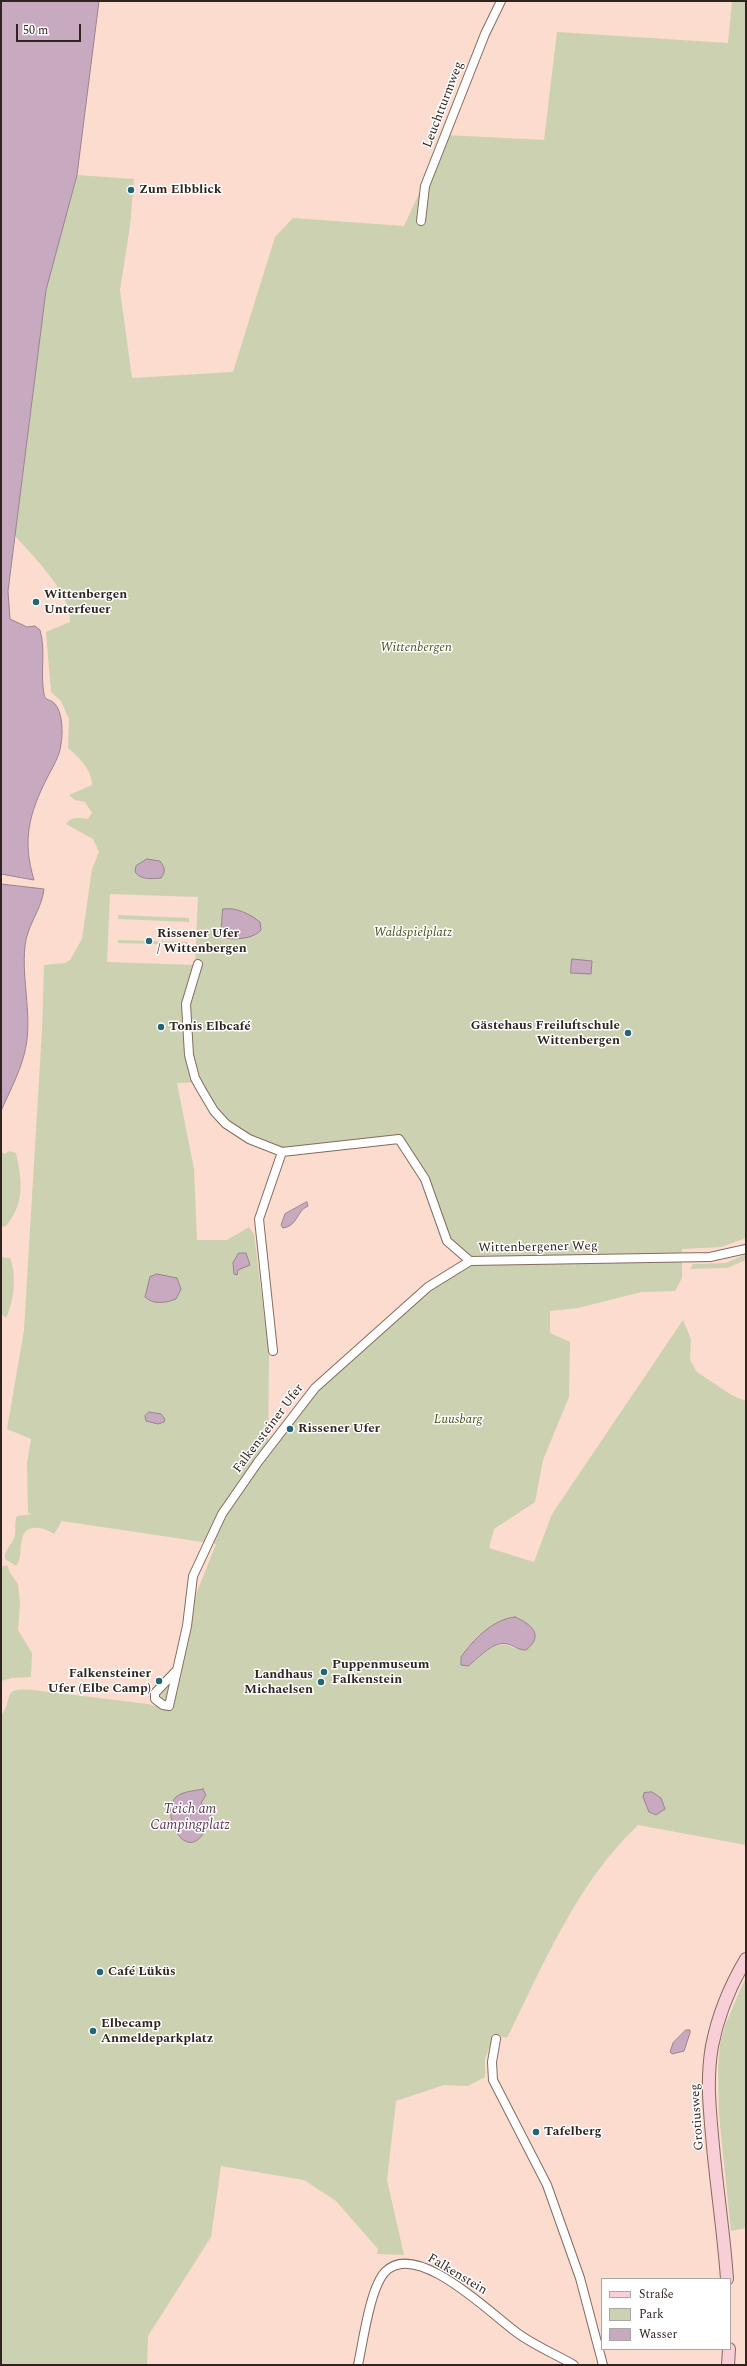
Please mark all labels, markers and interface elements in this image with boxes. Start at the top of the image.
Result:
scale bar [18,16,83,42]
text: 50 m [23,21,48,40]
street label: Leuchtturmweg [420,60,468,150]
place label: Zum Elbblick [139,182,222,198]
marker: Zum Elbblick [126,185,136,195]
place label: Wittenbergen Unterfeuer [44,587,127,618]
marker: Wittenbergen Unterfeuer [31,597,41,607]
park label: Wittenbergen [380,640,452,656]
park label: Waldspielplatz [374,925,452,941]
place label: Rissener Ufer / Wittenbergen [157,926,247,957]
marker: Rissener Ufer / Wittenbergen [144,936,154,946]
place label: Gästehaus Freiluftschule Wittenbergen [471,1018,620,1049]
place label: Tonis Elbcafé [169,1019,251,1035]
marker: Tonis Elbcafé [156,1022,166,1032]
marker: Gästehaus Freiluftschule Wittenbergen [623,1028,633,1038]
street label: Wittenbergener Weg [478,1239,598,1257]
street label: Falkensteiner Ufer [230,1381,308,1477]
park label: Luusbarg [434,1412,482,1428]
place label: Rissener Ufer [298,1421,380,1437]
marker: Rissener Ufer [285,1424,295,1434]
place label: Puppenmuseum Falkenstein [332,1657,429,1688]
place label: Falkensteiner Ufer (Elbe Camp) [48,1666,151,1697]
place label: Landhaus Michaelsen [244,1667,313,1698]
marker: Puppenmuseum Falkenstein [319,1667,329,1677]
marker: Falkensteiner Ufer (Elbe Camp) [154,1676,164,1686]
marker: Landhaus Michaelsen [316,1677,326,1687]
water label: Teich am Campingplatz [150,1802,230,1834]
place label: Café Lüküs [108,1964,176,1980]
marker: Café Lüküs [95,1967,105,1977]
place label: Elbecamp Anmeldeparkplatz [101,2016,213,2047]
marker: Elbecamp Anmeldeparkplatz [88,2026,98,2036]
street label: Grotiusweg [688,2083,708,2151]
place label: Tafelberg [544,2124,602,2140]
marker: Tafelberg [531,2127,541,2137]
street label: Falkenstein [424,2251,490,2299]
legend [601,2278,731,2350]
text: Straße [639,2285,674,2304]
text: Park [639,2305,664,2324]
text: Wasser [639,2325,677,2344]

